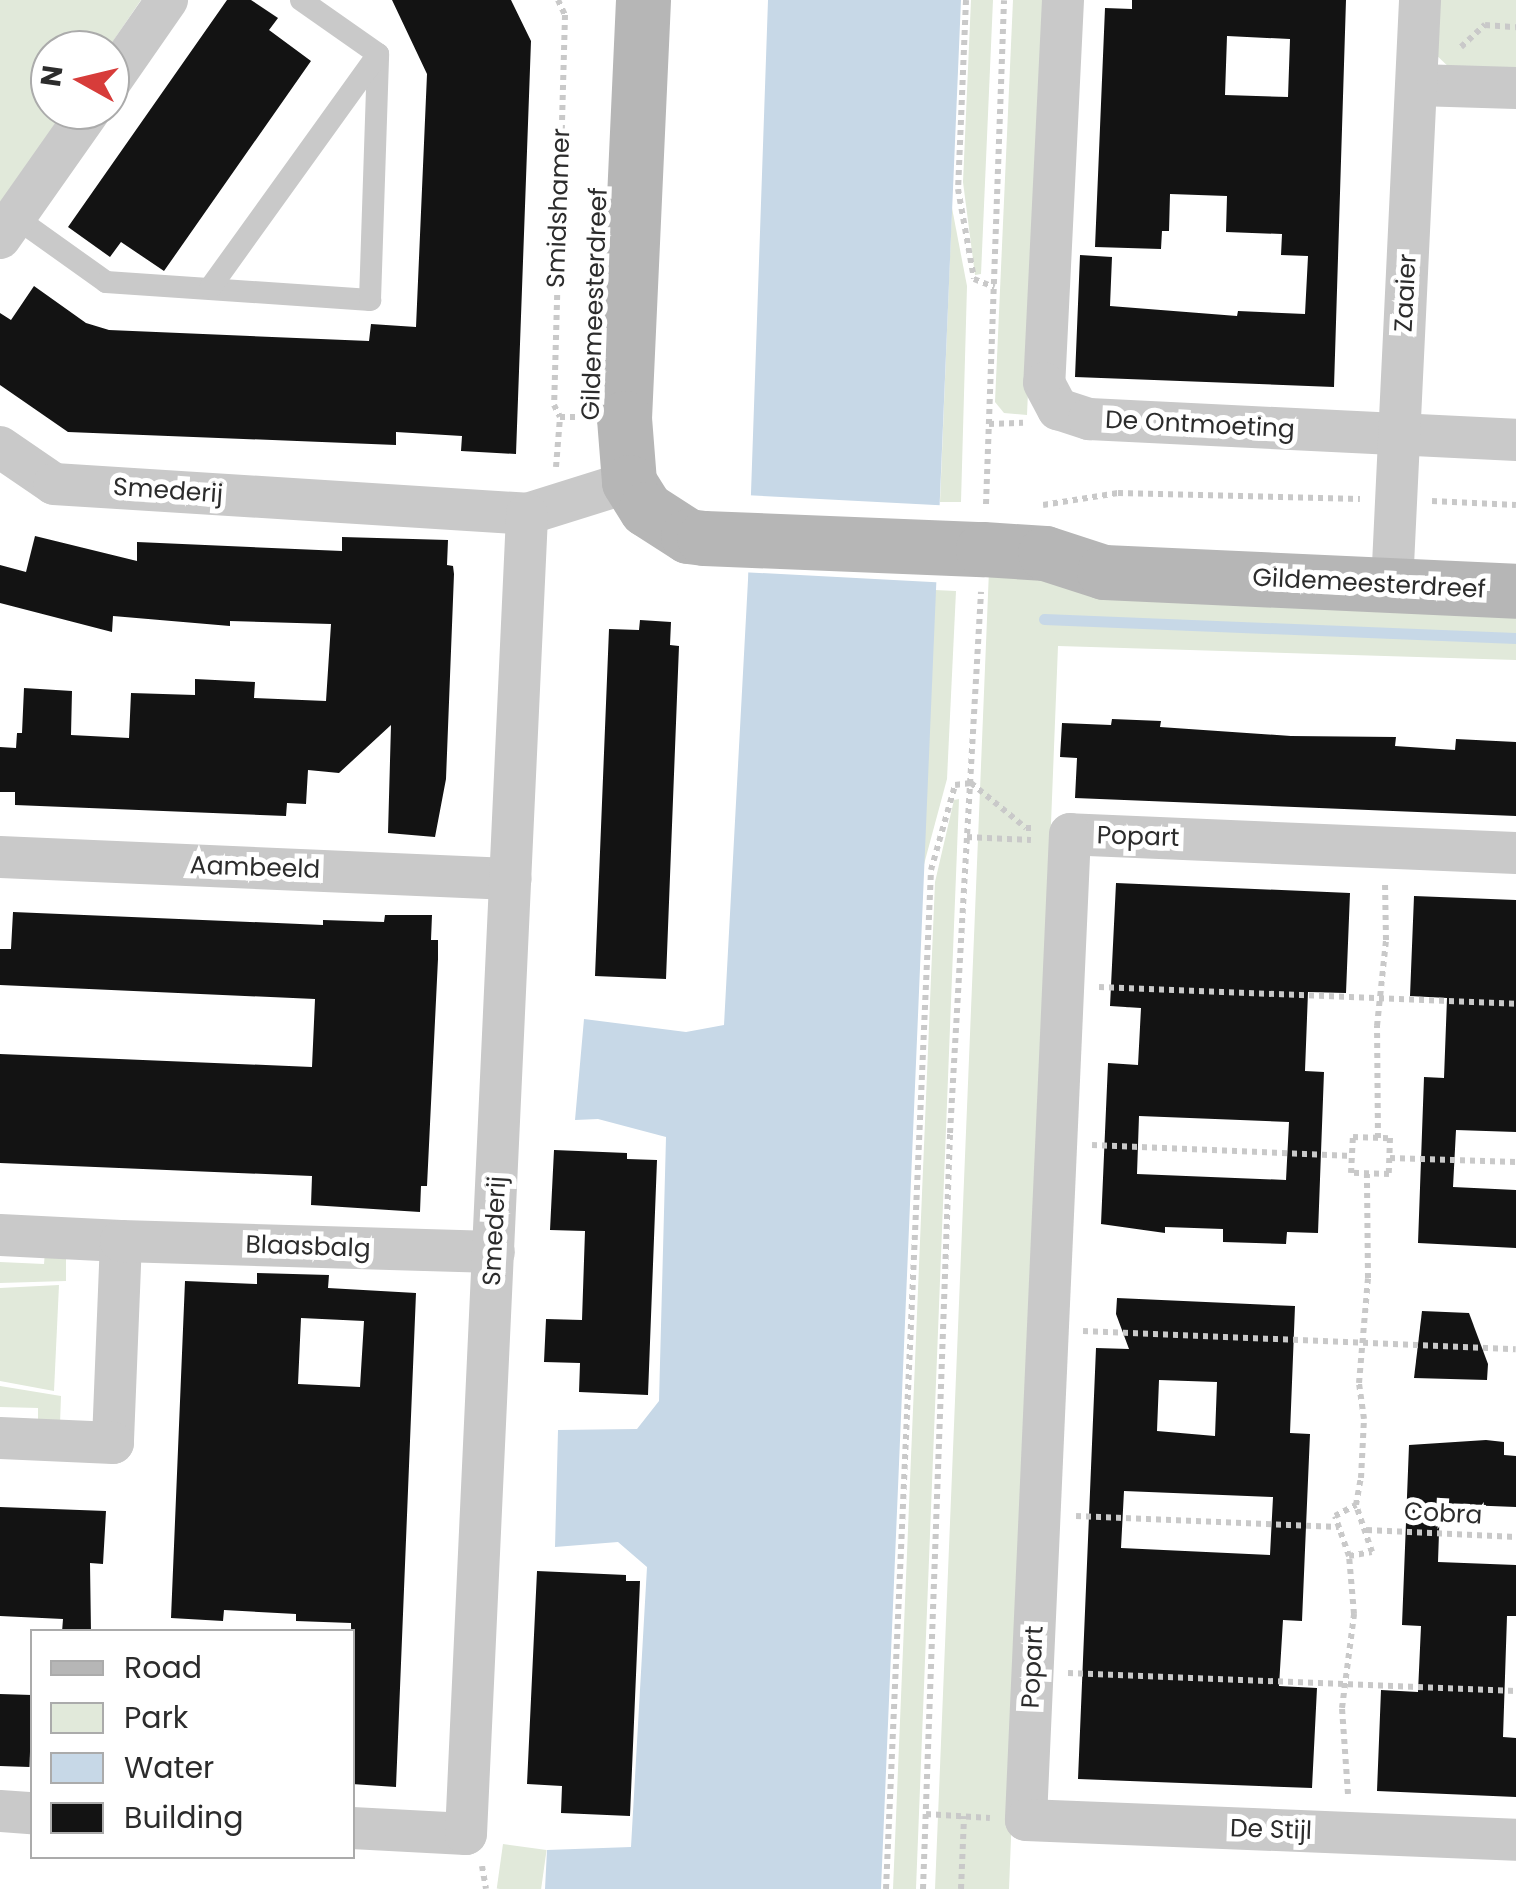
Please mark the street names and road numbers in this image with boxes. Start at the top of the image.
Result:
street label: Smidshamer [541,128,577,288]
street label: Gildemeesterdreef [576,187,614,421]
street label: Zaaier [1389,253,1423,333]
street label: De Ontmoeting [1104,405,1296,445]
street label: Smederij [112,472,224,510]
street label: Gildemeesterdreef [1252,563,1486,605]
street label: Popart [1096,821,1180,853]
street label: Aambeeld [189,851,321,885]
street label: Smederij [477,1175,513,1287]
street label: Blaasbalg [245,1230,371,1264]
street label: Cobra [1403,1497,1483,1531]
street label: Popart [1016,1625,1050,1709]
street label: De Stijl [1229,1814,1313,1846]

